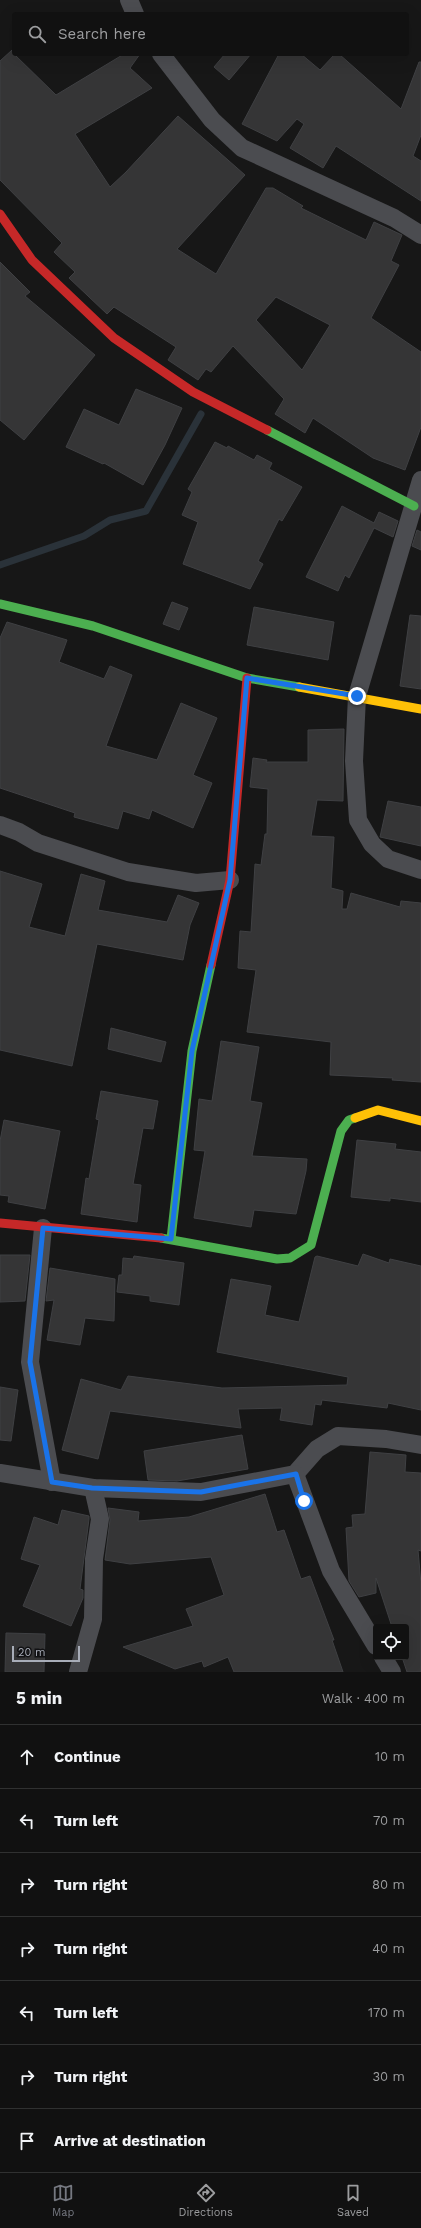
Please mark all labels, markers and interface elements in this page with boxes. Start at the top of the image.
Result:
search box [12,12,409,56]
icon: search [26,23,48,45]
text: Search here [58,25,146,43]
route end [348,687,366,705]
route start [295,1492,313,1510]
map controls [373,1624,409,1660]
button: locate [373,1624,409,1660]
scale bar [12,1644,80,1663]
text: 20 m [18,1646,46,1659]
text: 5 min [16,1688,62,1708]
text: Walk · 400 m [322,1691,405,1706]
icon: ahead [16,1746,38,1768]
text: Continue [54,1748,121,1766]
text: 10 m [375,1749,405,1764]
icon: left [16,1810,38,1832]
text: Turn left [54,1812,118,1830]
text: 70 m [373,1813,405,1828]
icon: right [16,1874,38,1896]
text: Turn right [54,1876,127,1894]
text: 80 m [372,1877,405,1892]
icon: right [16,1938,38,1960]
text: Turn right [54,1940,127,1958]
text: 40 m [372,1941,405,1956]
icon: left [16,2002,38,2024]
text: Turn left [54,2004,118,2022]
text: 170 m [368,2005,405,2020]
icon: right [16,2066,38,2088]
text: Turn right [54,2068,127,2086]
text: 30 m [373,2069,405,2084]
icon: arrive [16,2130,38,2152]
text: Arrive at destination [54,2132,206,2150]
tab: Map [52,2182,74,2219]
tab: Directions [179,2182,233,2219]
tab: Saved [337,2182,369,2219]

